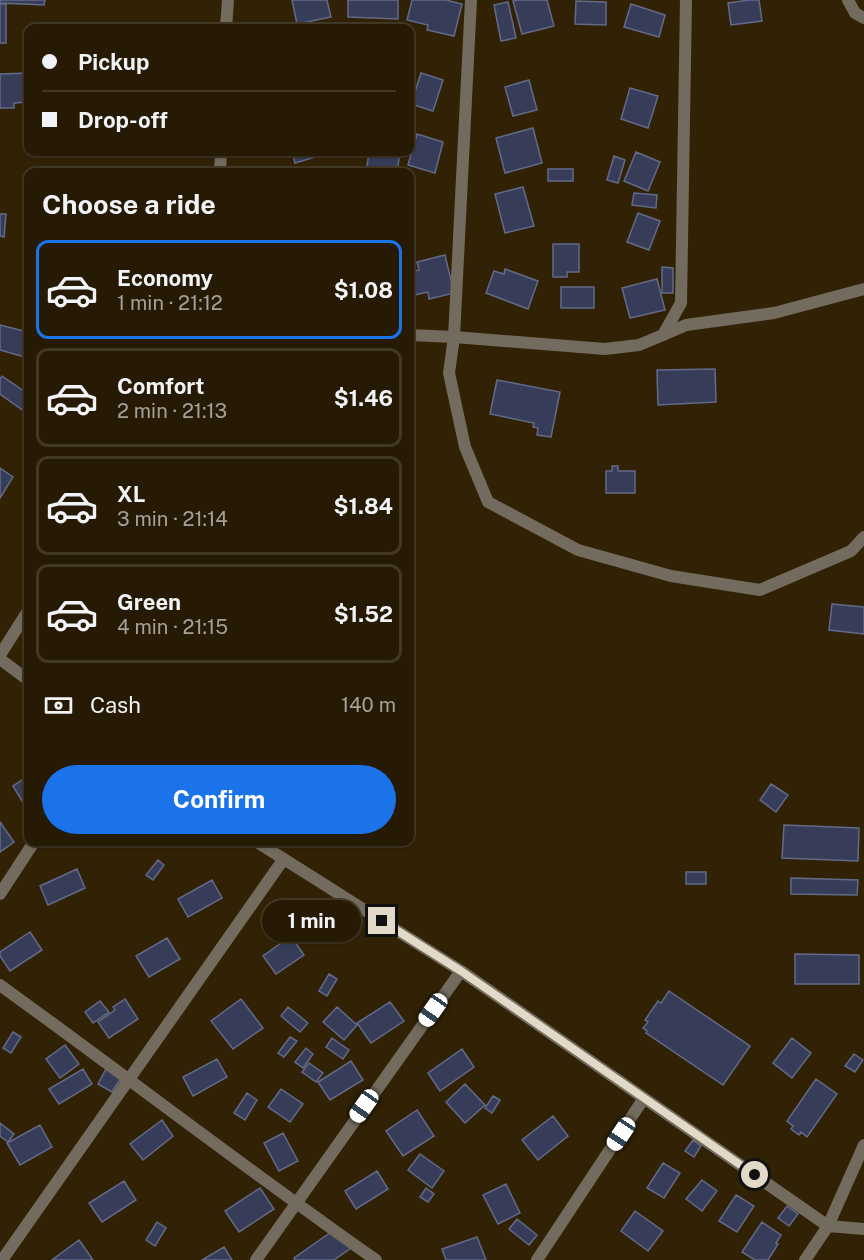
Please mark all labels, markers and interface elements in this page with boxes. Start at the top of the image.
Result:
text: Pickup [78,49,149,75]
text: Drop-off [78,107,168,133]
text: Choose a ride [42,188,216,220]
icon: car [45,263,99,317]
text: Economy [117,265,213,291]
text: $1.08 [334,277,393,303]
text: 1 min · 21:12 [117,291,223,315]
icon: car [45,371,99,425]
text: Comfort [117,373,204,399]
text: $1.46 [334,385,393,411]
text: 2 min · 21:13 [117,399,227,423]
icon: car [45,479,99,533]
text: XL [117,481,145,507]
text: $1.84 [334,493,393,519]
text: 3 min · 21:14 [117,507,228,531]
icon: car [45,587,99,641]
text: Green [117,589,181,615]
text: $1.52 [334,601,393,627]
text: 4 min · 21:15 [117,615,228,639]
icon: cash [42,689,75,722]
text: Cash [90,692,141,718]
text: 140 m [341,693,396,717]
button: Confirm [42,765,396,834]
callout: 1 min [262,900,361,942]
route end [368,907,395,934]
text: 1 min [287,909,336,933]
car [415,990,451,1030]
car [346,1086,382,1126]
car [603,1114,639,1154]
route start [741,1161,768,1188]

